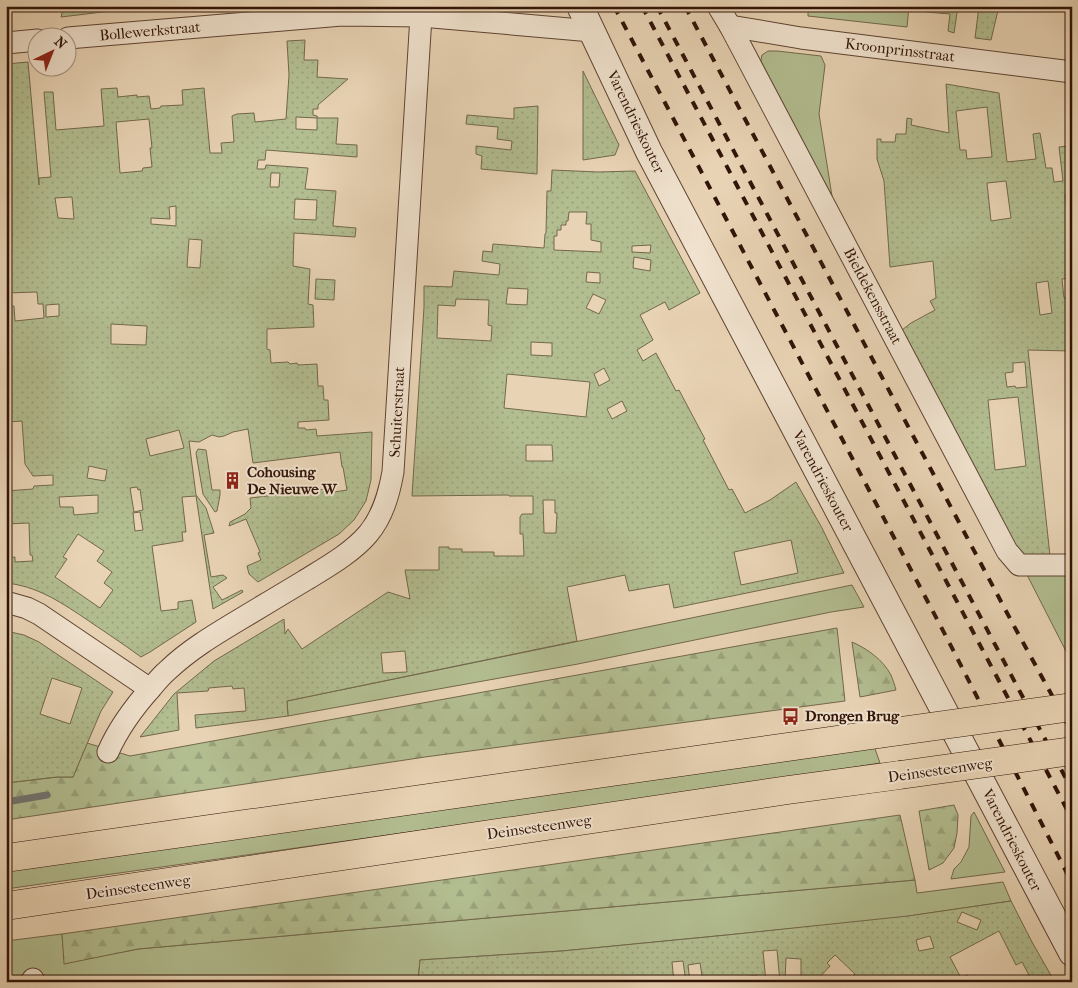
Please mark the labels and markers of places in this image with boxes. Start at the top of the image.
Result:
place label: Cohousing De Nieuwe W [247,463,338,498]
building icon: Cohousing De Nieuwe W [223,471,243,491]
bus stop icon: Drongen Brug [781,706,801,726]
place label: Drongen Brug [805,707,900,725]

